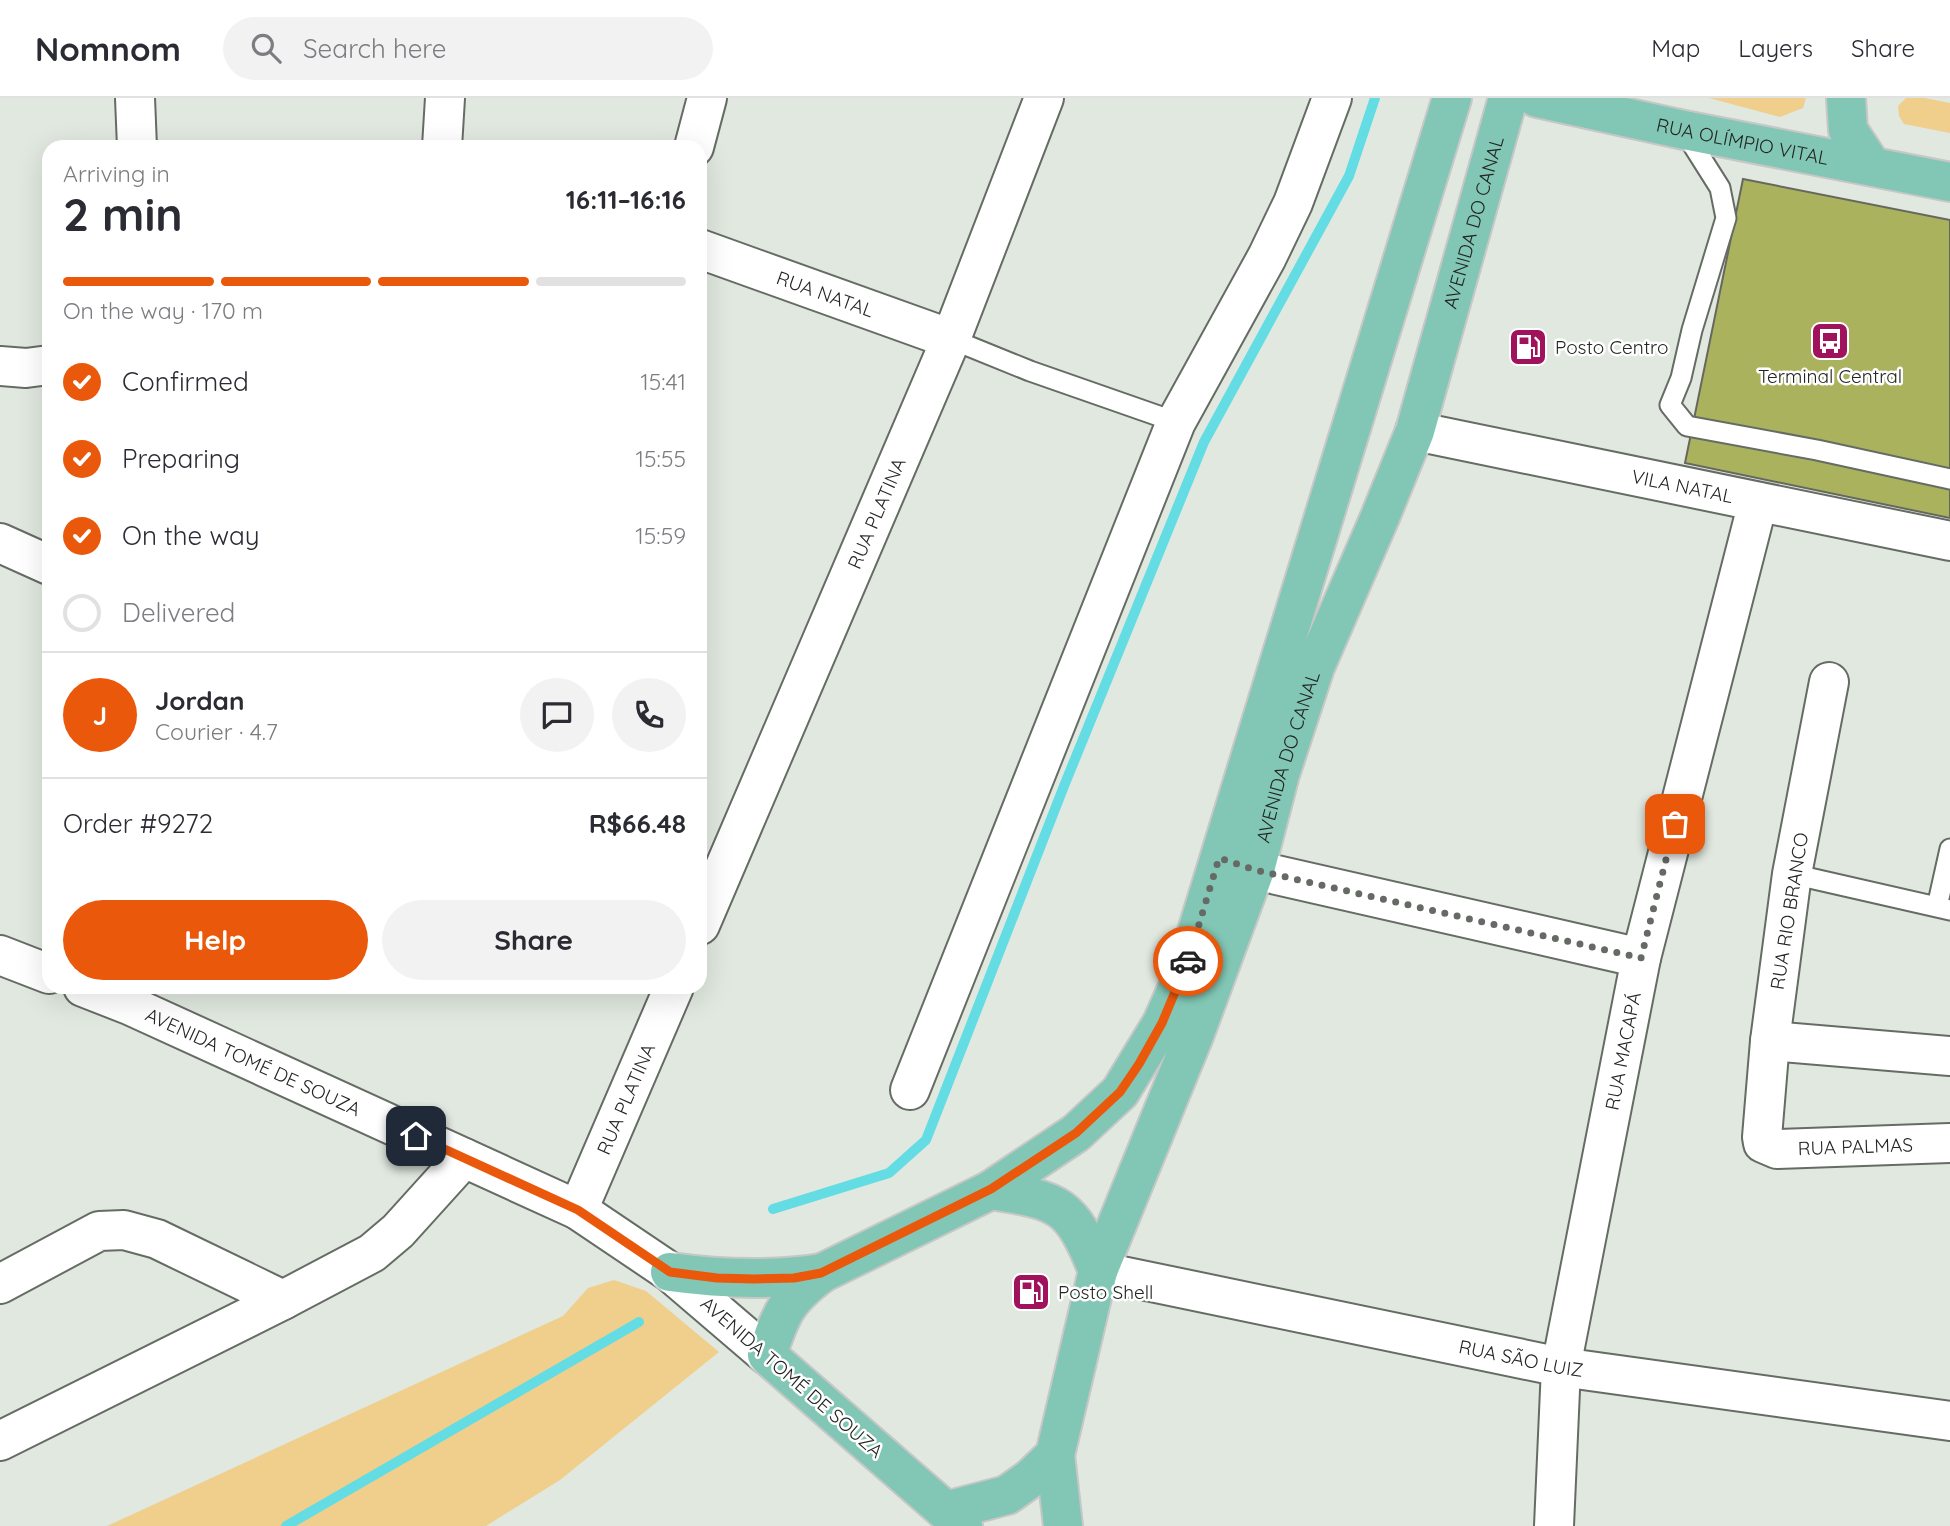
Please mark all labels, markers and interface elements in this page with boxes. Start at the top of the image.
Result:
search box [223,17,713,80]
text: Nomnom [35,28,181,69]
icon: search [247,29,285,67]
text: Search here [303,32,447,65]
text: Map [1651,33,1700,63]
text: Layers [1738,33,1813,63]
text: Share [1851,33,1915,63]
street label: RUA OLÍMPIO VITAL [1654,112,1831,170]
street label: AVENIDA DO CANAL [1438,133,1509,311]
text: Arriving in [63,159,170,188]
text: 16:11–16:16 [566,183,686,216]
text: 2 min [63,185,183,243]
street label: RUA NATAL [773,265,877,322]
text: On the way · 170 m [63,296,263,325]
bus stop icon: Terminal Central [1809,320,1851,362]
fuel station icon: Posto Centro [1507,326,1549,368]
place label: Posto Centro [1555,335,1668,359]
icon: check [63,363,101,401]
place label: Terminal Central [1758,364,1902,388]
text: Confirmed [122,365,249,398]
text: 15:41 [640,367,686,396]
icon: check [63,440,101,478]
text: Preparing [122,442,240,475]
text: 15:55 [636,444,686,473]
street label: RUA PLATINA [842,454,911,572]
street label: VILA NATAL [1629,464,1735,508]
icon: check [63,517,101,555]
text: On the way [122,519,260,552]
text: 15:59 [635,521,686,550]
text: Delivered [122,596,235,629]
street label: AVENIDA DO CANAL [1251,668,1325,845]
button: chat [520,678,594,752]
button: phone [612,678,686,752]
text: Jordan [155,684,244,717]
text: J [93,699,107,732]
text: Courier · 4.7 [155,717,278,746]
pin [1645,794,1705,854]
icon: bag [1656,805,1694,843]
text: Order #9272 [63,807,213,840]
text: R$66.48 [589,807,686,840]
street label: RUA RIO BRANCO [1765,831,1813,991]
button: Help [63,900,368,980]
button: Share [382,900,686,980]
courier [1153,926,1223,996]
icon: car [1169,942,1207,980]
street label: RUA MACAPÁ [1600,990,1646,1112]
street label: AVENIDA TOMÉ DE SOUZA [142,1002,365,1121]
street label: RUA PLATINA [591,1040,660,1158]
pin [386,1106,446,1166]
icon: home [397,1117,435,1155]
street label: RUA PALMAS [1797,1132,1913,1160]
fuel station icon: Posto Shell [1010,1271,1052,1313]
place label: Posto Shell [1058,1280,1153,1304]
street label: AVENIDA TOMÉ DE SOUZA [696,1291,888,1463]
street label: RUA SÃO LUIZ [1457,1334,1585,1382]

